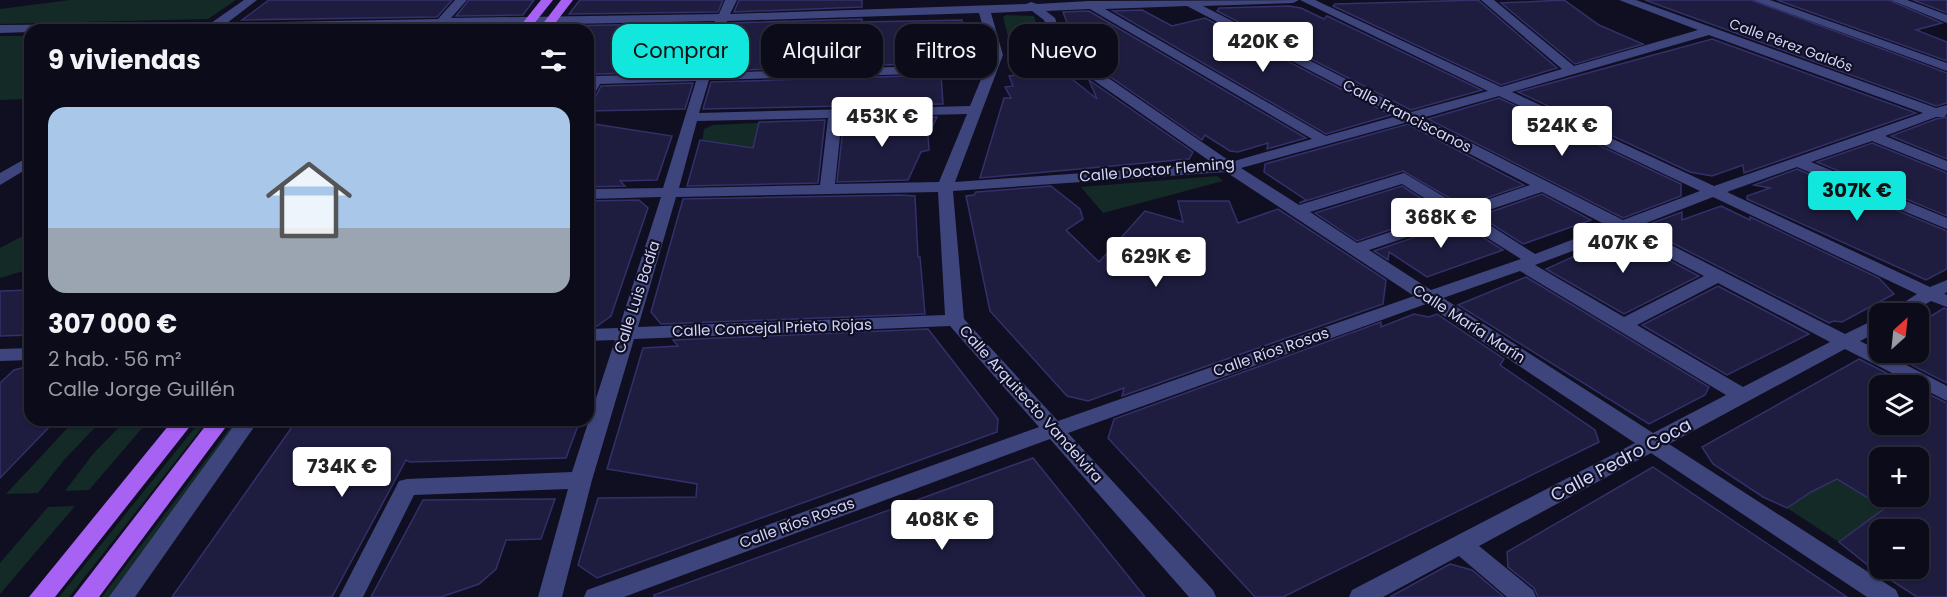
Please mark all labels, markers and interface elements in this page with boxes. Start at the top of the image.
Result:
street label: Calle Pérez Galdós [1727,13,1855,77]
pin: 420K € [1214,22,1312,73]
chip: Comprar [612,24,749,78]
chip: Alquilar [761,24,883,78]
chip: Filtros [895,24,997,78]
chip: Nuevo [1009,24,1118,78]
text: 420K € [1227,27,1299,55]
text: 9 viviendas [48,42,201,78]
icon: filters [537,44,570,77]
street label: Calle Franciscanos [1339,74,1475,157]
pin: 453K € [833,97,931,148]
text: 453K € [846,102,918,130]
pin: 524K € [1513,106,1611,157]
text: 524K € [1526,111,1598,139]
icon: home [255,146,363,254]
street label: Calle Doctor Fleming [1078,152,1235,187]
pin: 307K € [1808,171,1906,222]
text: 307K € [1822,176,1892,204]
pin: 368K € [1392,198,1490,249]
text: 368K € [1405,203,1477,231]
pin: 407K € [1574,223,1672,274]
text: 407K € [1587,228,1659,256]
pin: 629K € [1107,237,1205,288]
street label: Calle Luis Badía [608,238,665,356]
text: 629K € [1121,242,1191,270]
street label: Calle María Marín [1409,279,1530,368]
north arrow [1869,303,1929,363]
map controls [1869,303,1929,579]
text: 307 000 € [48,306,177,342]
street label: Calle Concejal Prieto Rojas [672,314,872,341]
street label: Calle Arquitecto Vandelvira [955,320,1108,487]
street label: Calle Ríos Rosas [1210,322,1332,381]
text: 2 hab. · 56 m² [48,345,182,373]
text: Calle Jorge Guillén [48,375,235,403]
button: layers [1869,375,1929,435]
street label: Calle Pedro Coca [1546,412,1696,507]
pin: 734K € [293,447,391,498]
button: + [1869,447,1929,507]
text: 734K € [307,452,377,480]
street label: Calle Ríos Rosas [736,492,858,553]
pin: 408K € [893,500,991,551]
text: 408K € [905,505,979,533]
button: − [1869,519,1929,579]

